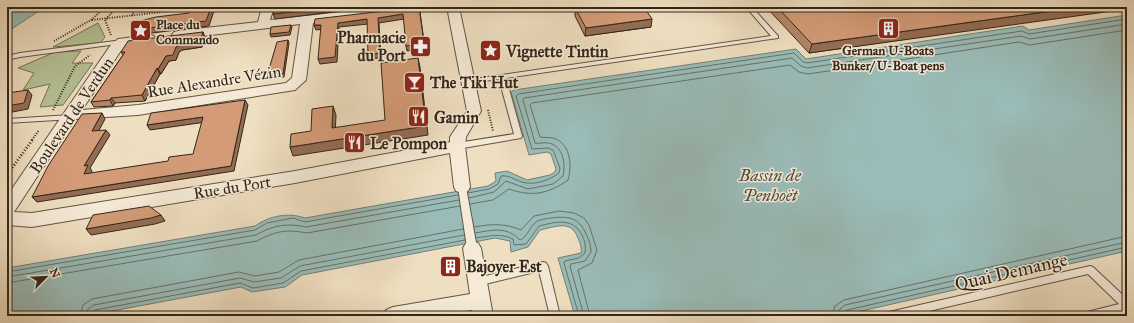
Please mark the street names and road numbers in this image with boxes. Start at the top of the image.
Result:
street label: Boulevard de Verdun [26,53,117,177]
street label: Rue Alexandre Vézin [146,61,283,101]
street label: Rue du Port [192,172,273,203]
street label: Quai Demange [953,247,1070,297]

